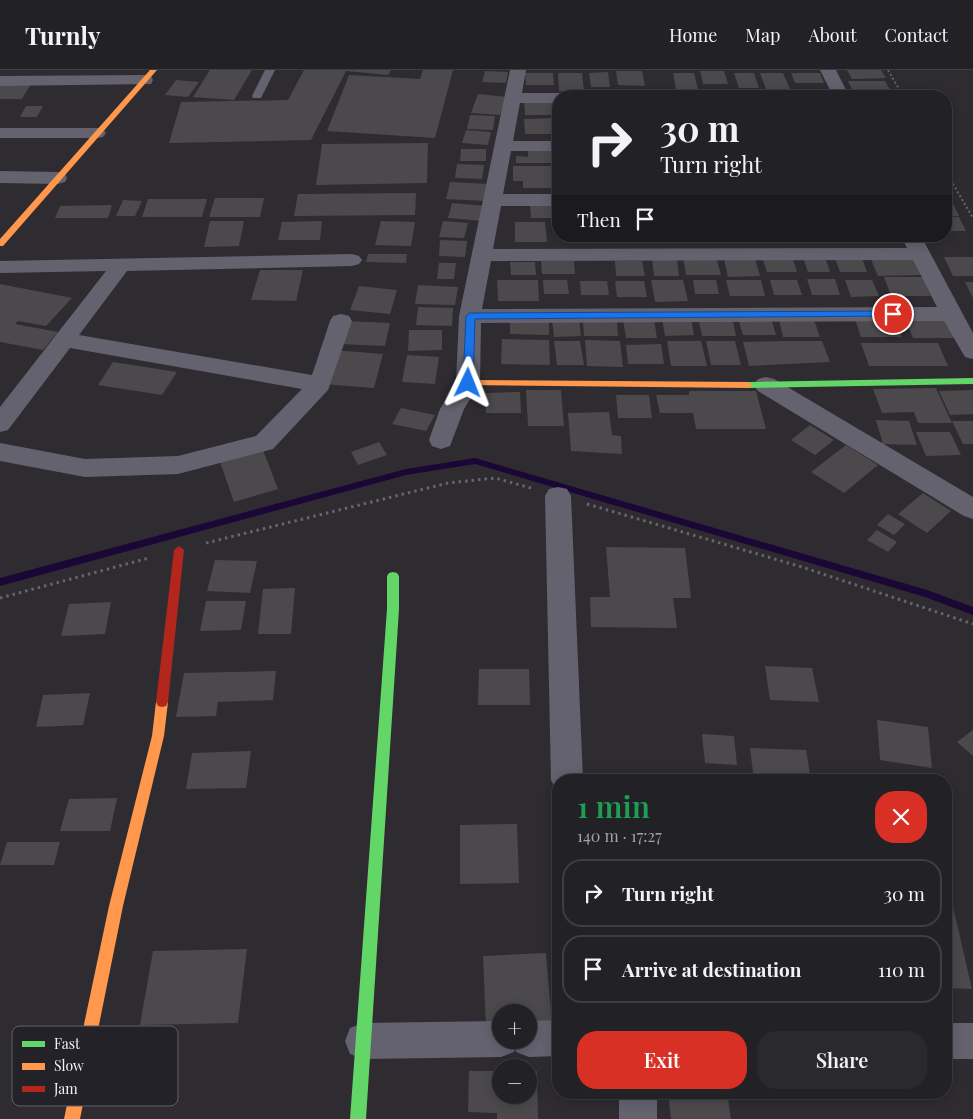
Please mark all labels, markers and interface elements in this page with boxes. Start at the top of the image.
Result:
text: Turnly [25,19,100,51]
text: Home [669,23,717,47]
text: Map [745,23,780,47]
text: About [808,23,857,47]
text: Contact [885,23,948,47]
text: 30 m [660,104,740,151]
icon: right [577,110,642,175]
text: Turn right [660,149,762,179]
icon: arrive [631,205,659,233]
text: Then [577,206,621,232]
pin [872,293,914,335]
icon: arrive [879,300,907,328]
position arrow [441,356,493,408]
text: 1 min [577,786,650,826]
button: close [875,791,927,843]
text: 140 m · 17:27 [577,825,662,846]
icon: right [579,879,607,907]
text: Turn right [622,880,714,906]
text: 30 m [883,880,925,906]
icon: arrive [579,955,607,983]
text: Arrive at destination [622,956,802,982]
text: 110 m [878,956,925,982]
map controls [492,1004,537,1104]
button: + [492,1004,537,1049]
legend [12,1026,178,1106]
button: Exit [577,1031,747,1089]
button: Share [757,1031,927,1089]
text: Fast [54,1034,81,1053]
text: Slow [54,1056,84,1075]
button: − [492,1059,537,1104]
text: Jam [53,1079,78,1098]

